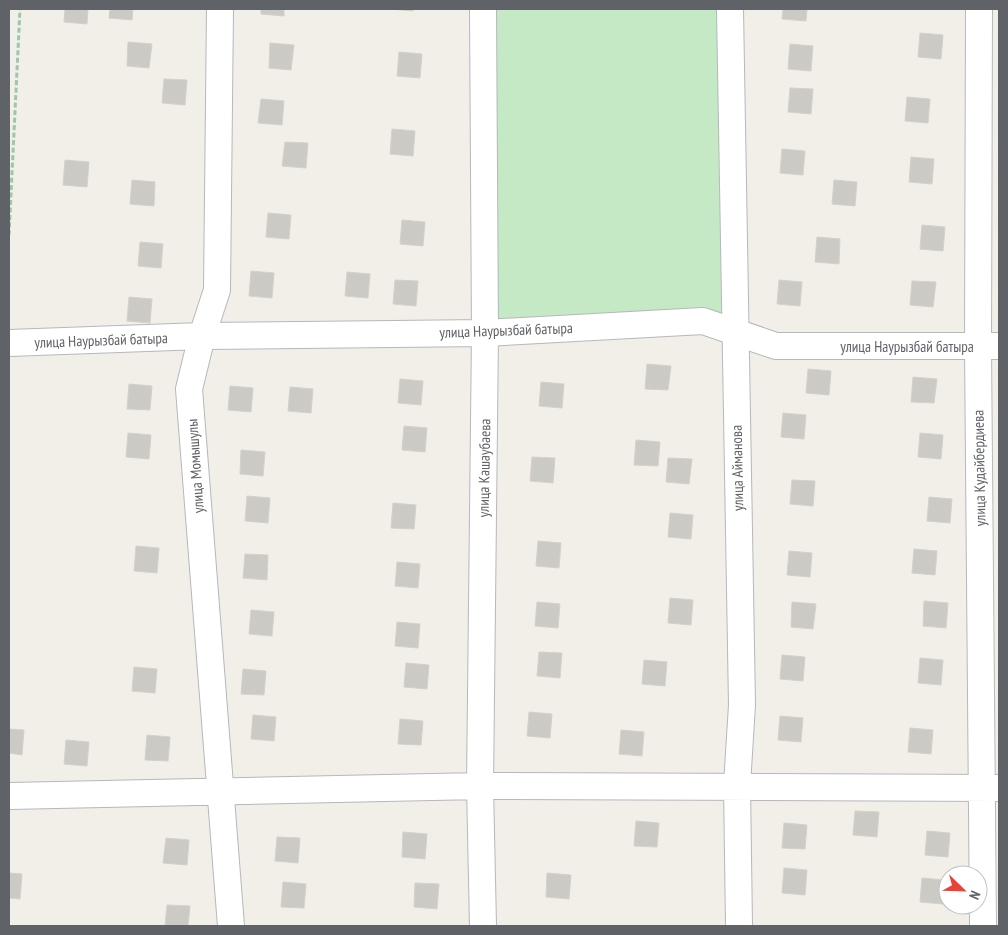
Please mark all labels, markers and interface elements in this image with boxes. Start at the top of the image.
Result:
street label: улица Наурызбай батыра [439,318,573,342]
street label: улица Наурызбай батыра [34,328,168,352]
street label: улица Наурызбай батыра [840,337,974,356]
street label: улица Кудайбердиева [968,410,990,526]
street label: улица Момышулы [182,418,208,514]
street label: улица Кашаубаева [474,419,494,517]
street label: улица Айманова [727,425,747,511]
north arrow [938,865,988,915]
text: N [965,888,985,902]

